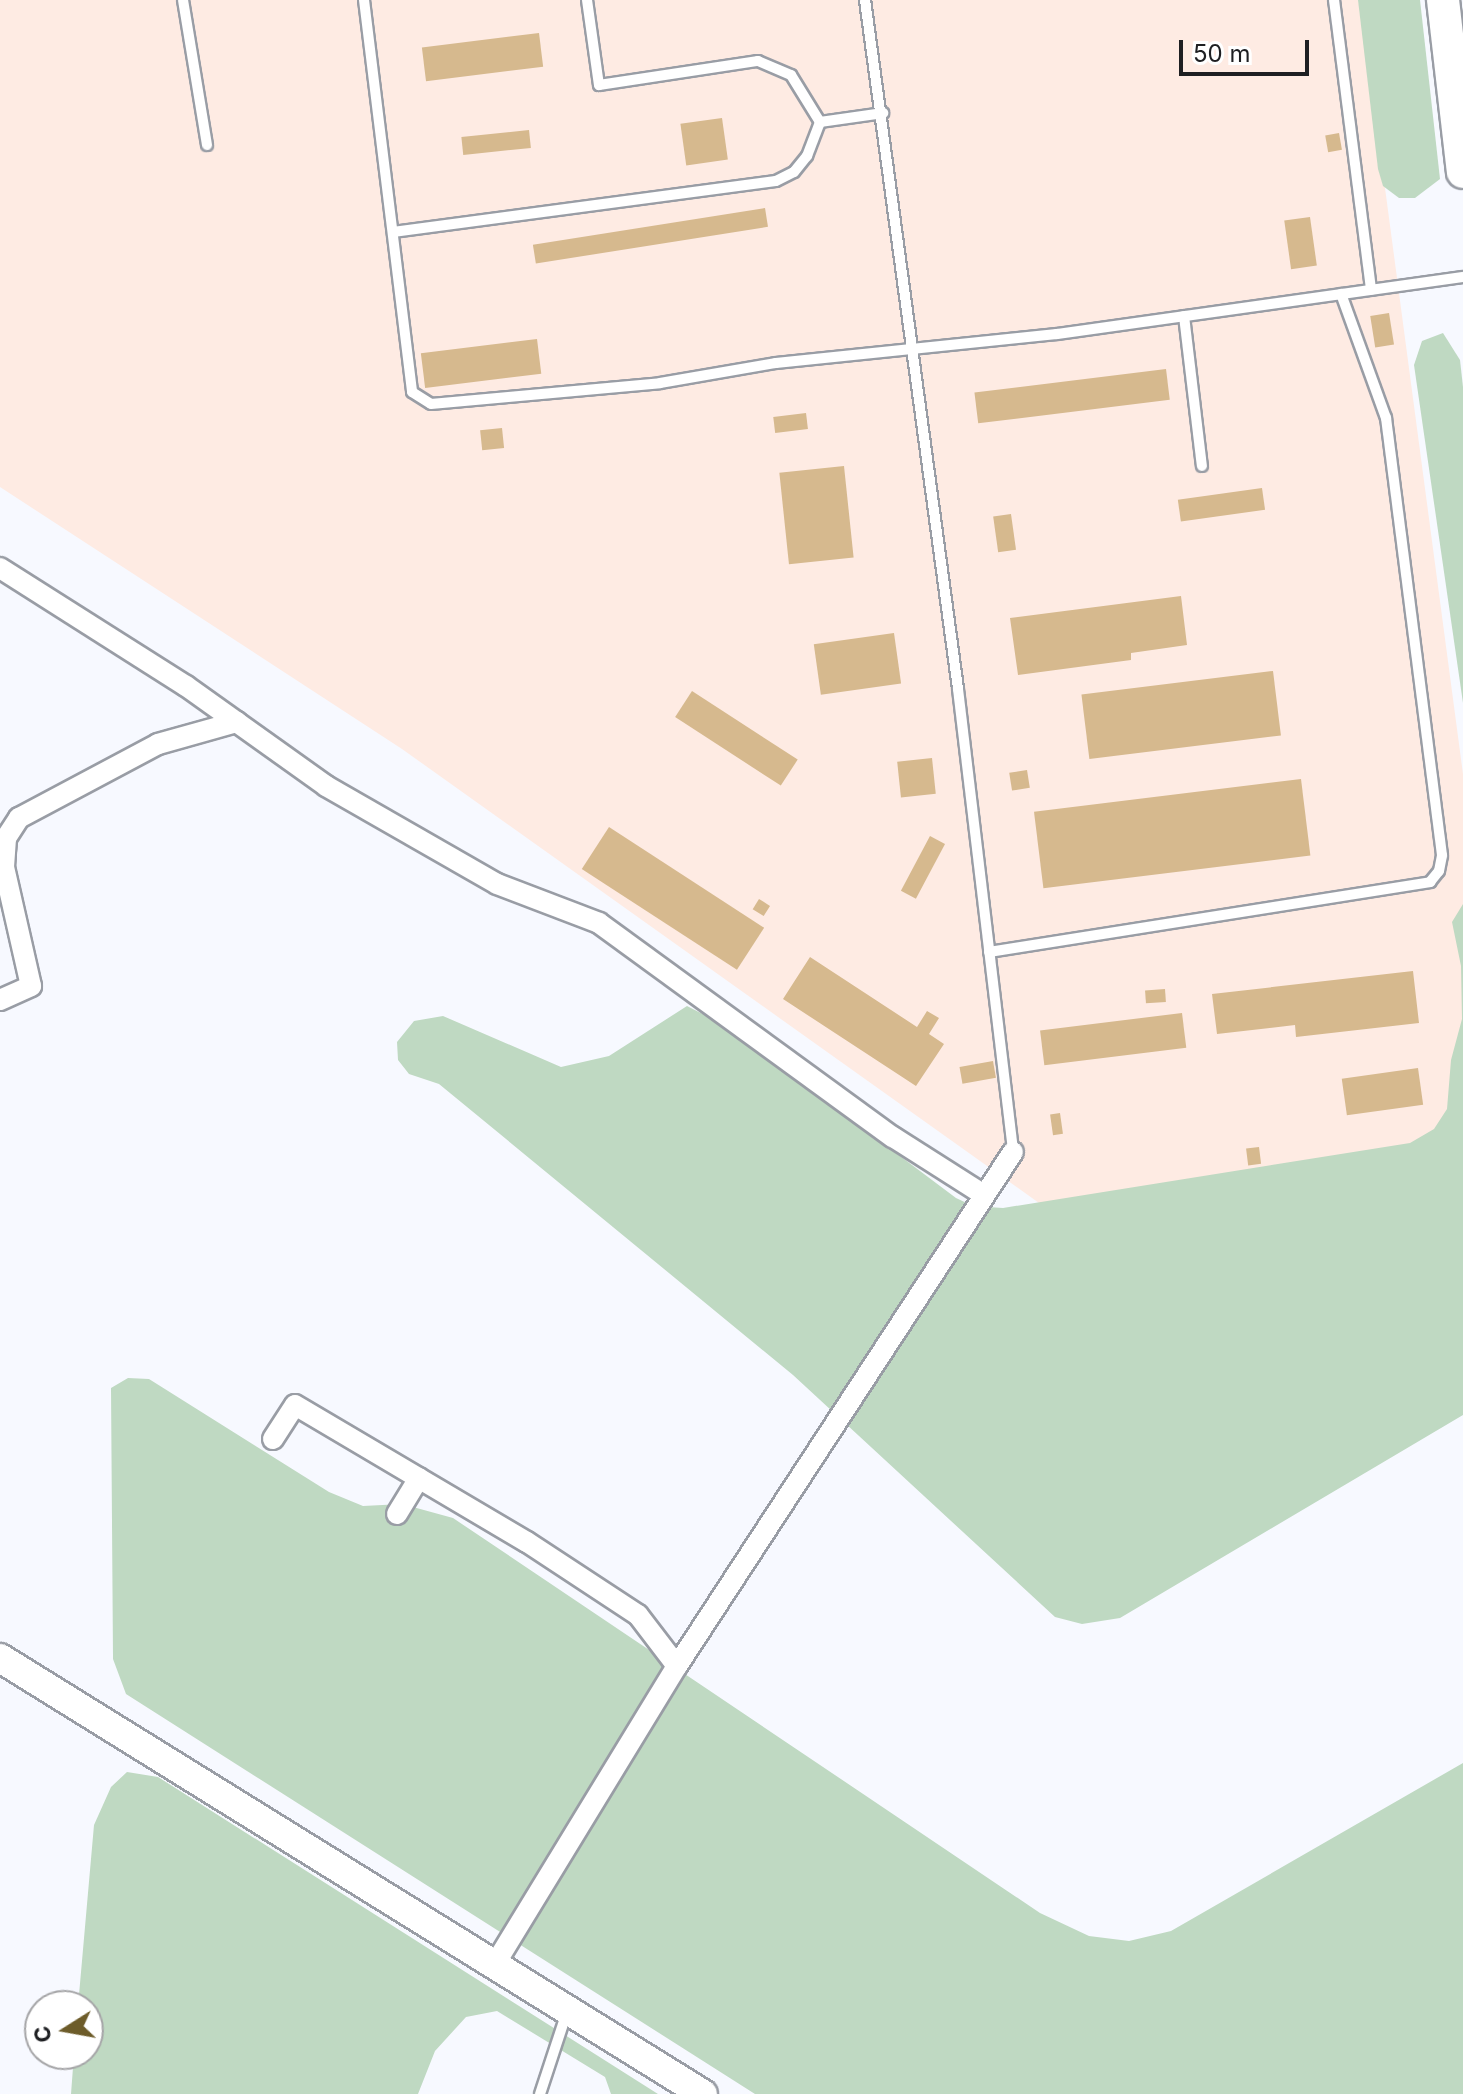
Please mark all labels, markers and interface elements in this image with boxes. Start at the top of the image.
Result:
scale bar [1183,24,1313,74]
text: 50 m [1193,39,1251,68]
north arrow [24,1990,104,2070]
text: С [28,2024,57,2045]

